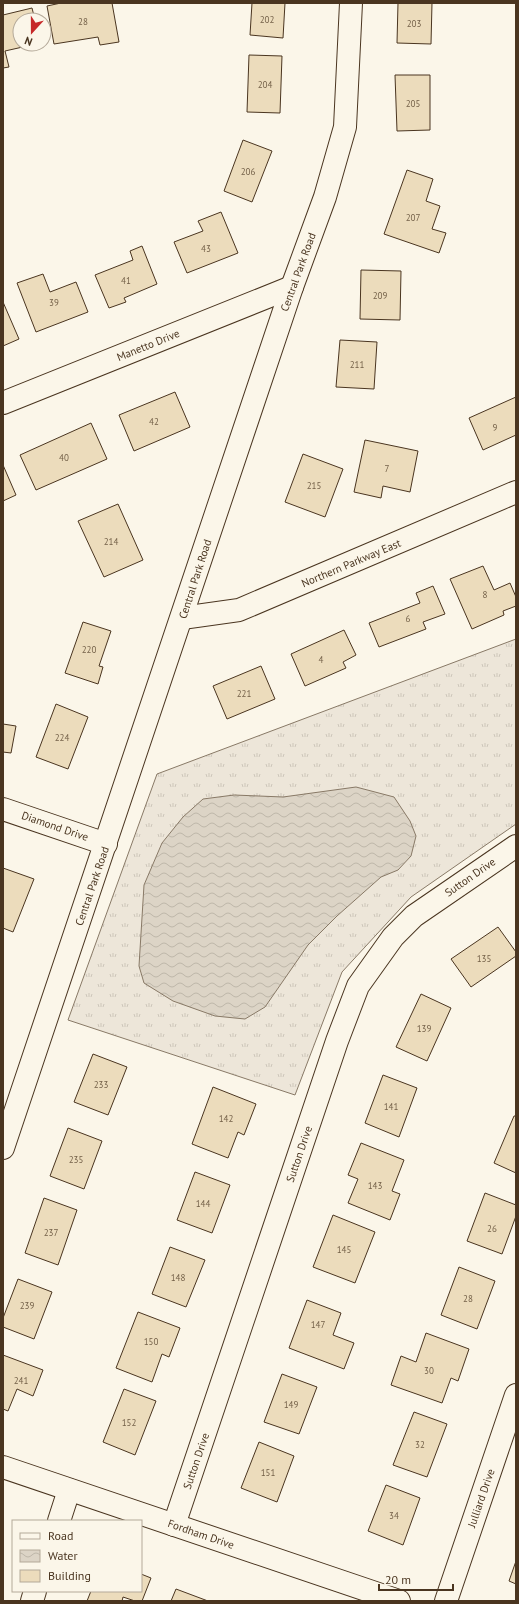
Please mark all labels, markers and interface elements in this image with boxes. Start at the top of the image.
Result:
north arrow [12,12,52,52]
house number: 202 [260,14,274,25]
house number: 28 [78,16,88,27]
house number: 203 [407,18,421,29]
text: N [23,34,34,49]
house number: 204 [258,79,272,90]
house number: 205 [406,98,420,109]
house number: 206 [241,166,255,177]
house number: 207 [406,212,420,223]
street label: Central Park Road [277,231,319,313]
house number: 43 [201,243,211,254]
house number: 41 [121,275,131,286]
house number: 209 [373,290,387,301]
house number: 39 [49,297,59,308]
street label: Manetto Drive [115,326,182,364]
house number: 211 [350,359,364,370]
house number: 42 [149,416,159,427]
house number: 9 [493,422,498,433]
house number: 40 [59,452,69,463]
house number: 7 [385,463,390,474]
house number: 215 [307,480,321,491]
house number: 214 [104,536,118,547]
street label: Northern Parkway East [299,536,403,590]
street label: Central Park Road [176,537,214,620]
house number: 8 [483,589,488,600]
house number: 6 [406,613,411,624]
house number: 220 [82,644,96,655]
house number: 4 [319,654,324,665]
house number: 221 [237,688,251,699]
house number: 224 [55,732,69,743]
street label: Diamond Drive [20,808,91,844]
street label: Central Park Road [72,845,112,927]
street label: Sutton Drive [442,854,498,900]
house number: 135 [477,953,491,964]
house number: 139 [417,1023,431,1034]
house number: 233 [94,1079,108,1090]
house number: 141 [384,1101,398,1112]
house number: 142 [219,1113,233,1124]
street label: Sutton Drive [283,1124,315,1184]
house number: 235 [69,1154,83,1165]
house number: 143 [368,1180,382,1191]
house number: 144 [196,1198,210,1209]
house number: 26 [487,1223,497,1234]
house number: 237 [44,1227,58,1238]
house number: 145 [337,1244,351,1255]
house number: 148 [171,1272,185,1283]
house number: 28 [463,1293,473,1304]
house number: 239 [20,1300,34,1311]
house number: 147 [311,1319,325,1330]
house number: 150 [144,1336,158,1347]
house number: 30 [424,1365,434,1376]
house number: 241 [14,1375,28,1386]
house number: 149 [284,1399,298,1410]
house number: 152 [122,1417,136,1428]
street label: Sutton Drive [180,1431,212,1491]
house number: 32 [415,1439,425,1450]
street label: Julliard Drive [464,1466,498,1530]
house number: 151 [261,1467,275,1478]
house number: 34 [389,1510,399,1521]
street label: Fordham Drive [166,1516,236,1552]
legend [12,1520,142,1592]
text: Road [48,1528,73,1543]
text: Water [48,1548,78,1563]
scale bar [379,1566,453,1592]
text: Building [48,1568,91,1583]
text: 20 m [385,1572,411,1587]

